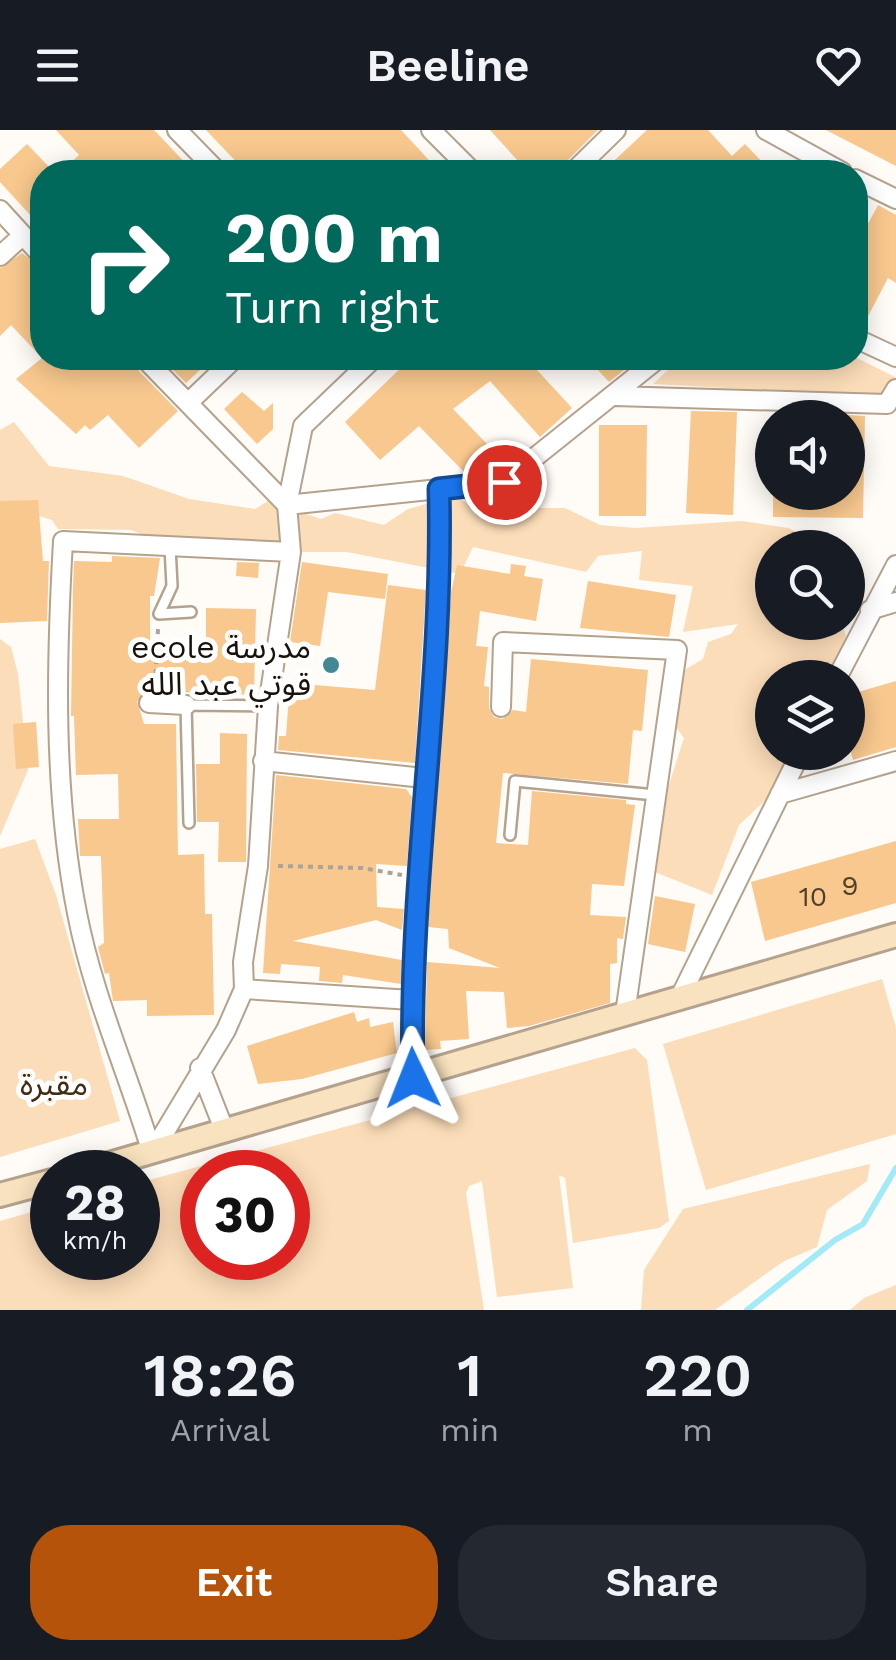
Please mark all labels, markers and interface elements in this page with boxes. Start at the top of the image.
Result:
icon: menu [30,38,85,93]
icon: heart [811,38,866,93]
text: Beeline [366,39,530,92]
text: 200 m [225,197,443,279]
icon: right [60,200,190,330]
text: Turn right [225,281,439,334]
map controls [755,400,865,770]
button: sound [755,400,865,510]
pin [462,440,547,525]
icon: arrive [477,455,532,510]
button: search [755,530,865,640]
place label: ecole مدرسة قوتي عبد الله [131,628,311,708]
marker: ecole مدرسة قوتي عبد الله [320,654,342,676]
button: layers [755,660,865,770]
house number: 9 [841,869,859,902]
house number: 10 [799,880,827,913]
position arrow [361,1026,465,1130]
park label: مقبرة [20,1065,88,1103]
speed limit sign: 30 [180,1150,310,1280]
text: 28 [64,1173,126,1232]
text: km/h [63,1226,127,1255]
text: 18:26 [144,1340,296,1411]
text: 1 [457,1340,482,1411]
text: 220 [643,1340,752,1411]
text: Arrival [170,1411,270,1449]
text: min [440,1411,499,1449]
text: m [682,1411,713,1449]
button: Exit [30,1525,438,1640]
button: Share [458,1525,866,1640]

